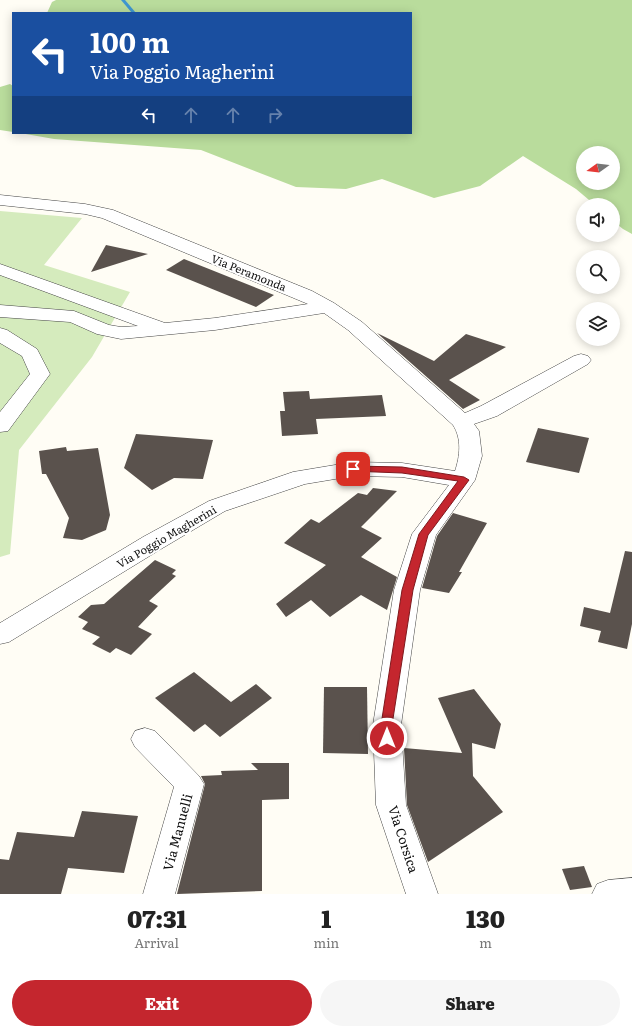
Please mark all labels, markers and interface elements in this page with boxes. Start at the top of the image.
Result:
text: 100 m [90,20,170,62]
icon: left [24,28,76,80]
text: Via Poggio Magherini [90,58,275,85]
icon: left [138,104,160,126]
icon: ahead [180,104,202,126]
icon: ahead [222,104,244,126]
icon: right [264,104,286,126]
north arrow [576,146,620,190]
map controls [576,146,620,346]
button: sound [576,198,620,242]
street label: Via Peramonda [209,250,289,294]
button: search [576,250,620,294]
button: layers [576,302,620,346]
pin [336,452,370,486]
icon: arrive [342,458,364,480]
street label: Via Poggio Magherini [113,501,219,571]
position arrow [366,717,408,759]
street label: Via Manuelli [158,791,197,873]
street label: Via Corsica [384,803,424,875]
text: 07:31 [127,900,187,935]
text: 1 [321,900,331,935]
text: 130 [466,900,505,935]
text: Arrival [135,933,179,952]
text: min [314,933,339,952]
text: m [479,933,492,952]
button: Exit [12,980,312,1026]
button: Share [320,980,620,1026]

